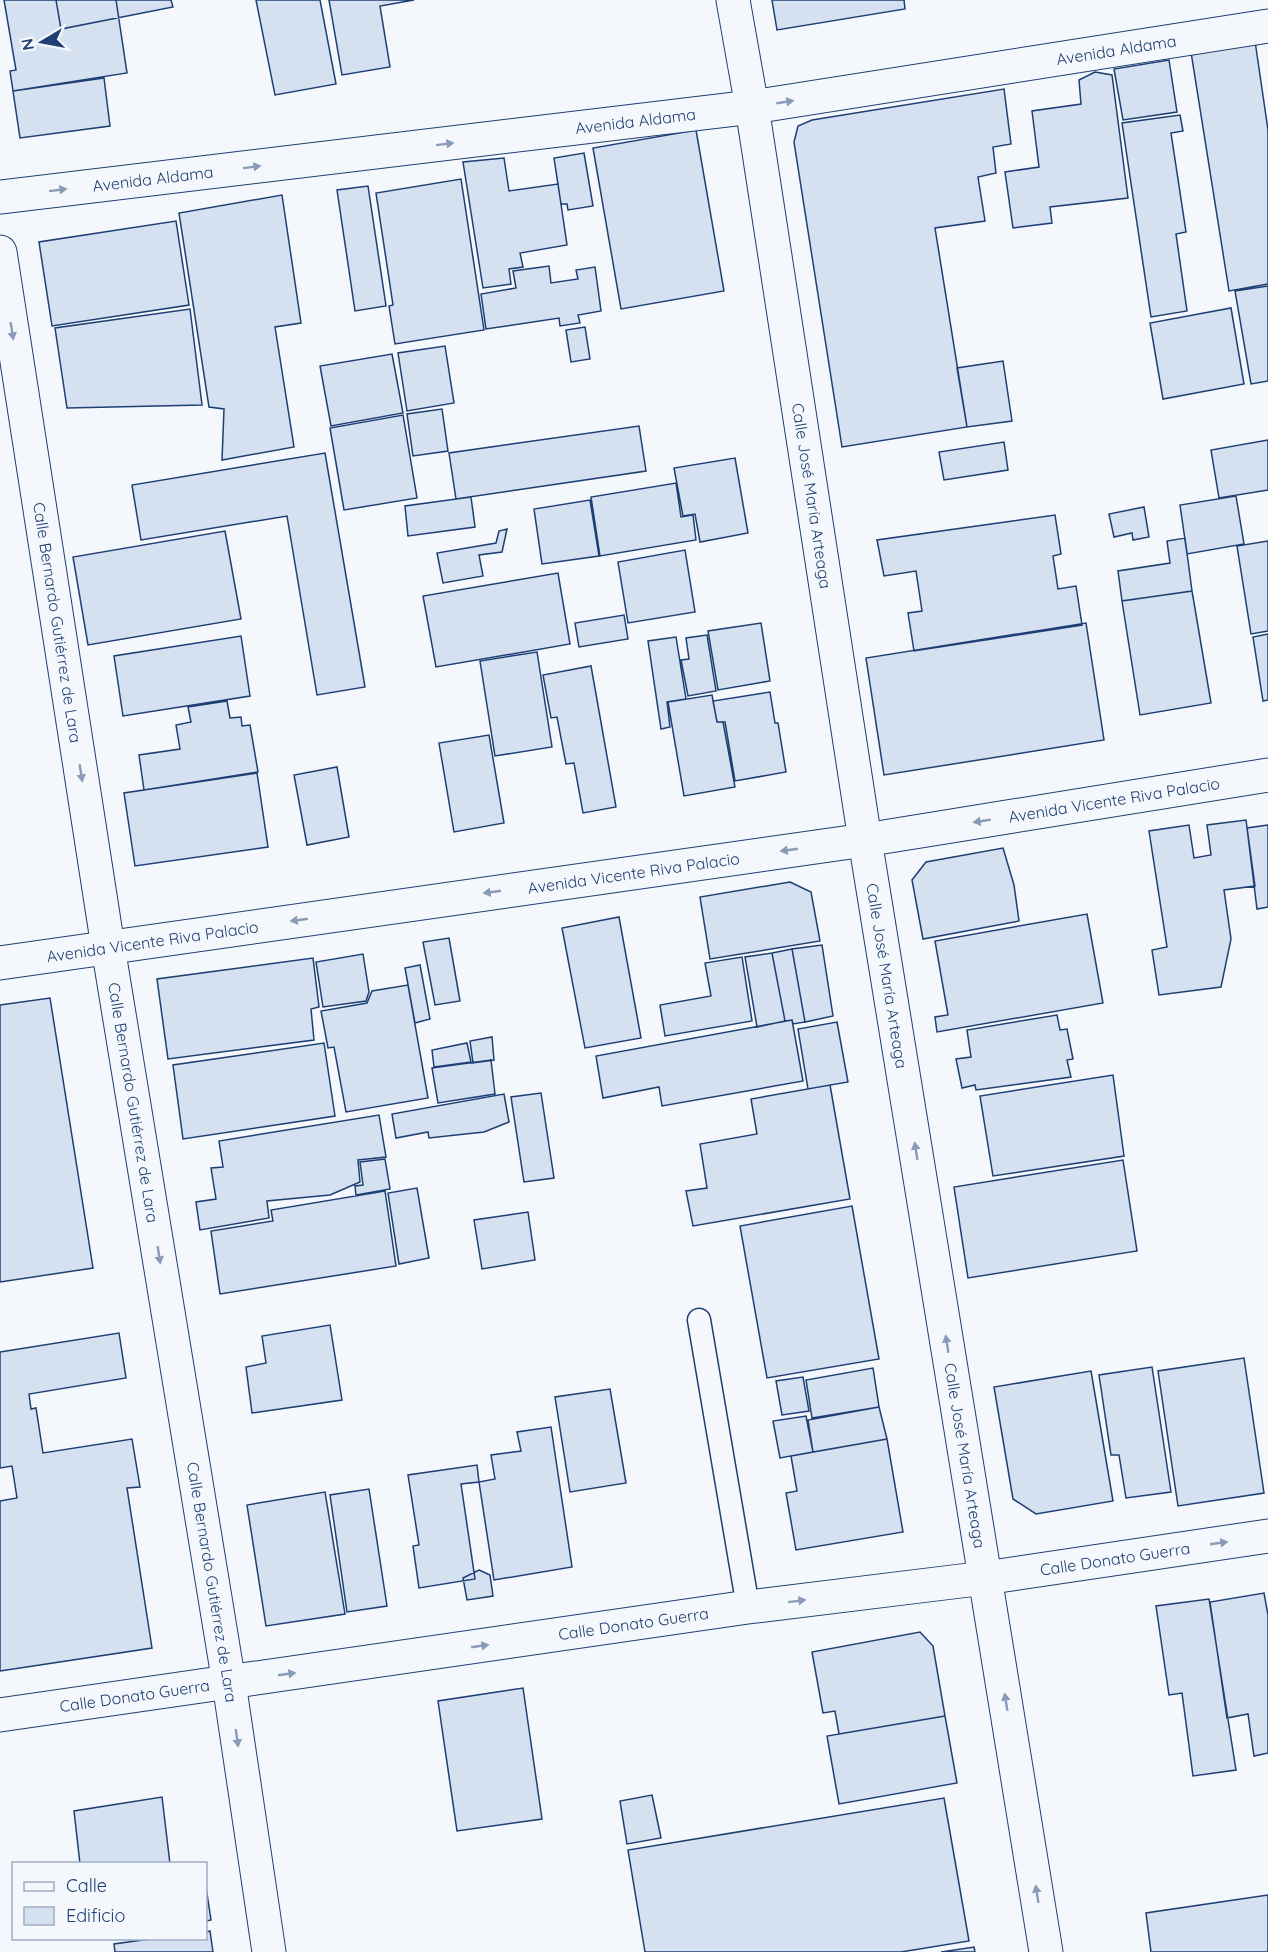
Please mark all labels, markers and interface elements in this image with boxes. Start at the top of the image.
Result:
north arrow [12,12,72,72]
street label: Avenida Aldama [1055,31,1178,69]
text: N [16,37,38,52]
one-way arrow [775,97,794,106]
street label: Avenida Aldama [574,104,697,138]
one-way arrow [436,139,455,148]
street label: Avenida Aldama [91,162,214,196]
one-way arrow [242,162,261,172]
one-way arrow [49,185,68,195]
one-way arrow [8,321,17,340]
street label: Calle José María Arteaga [788,402,836,590]
street label: Calle Bernardo Gutiérrez de Lara [29,501,86,744]
one-way arrow [77,763,86,782]
street label: Avenida Vicente Riva Palacio [1007,773,1221,827]
one-way arrow [973,817,992,826]
one-way arrow [780,846,799,855]
street label: Avenida Vicente Riva Palacio [526,848,741,898]
street label: Calle José María Arteaga [862,882,912,1070]
one-way arrow [483,888,502,897]
one-way arrow [290,915,309,924]
street label: Avenida Vicente Riva Palacio [45,916,260,966]
street label: Calle Bernardo Gutiérrez de Lara [104,981,163,1224]
one-way arrow [911,1141,920,1160]
one-way arrow [155,1246,164,1265]
one-way arrow [942,1334,951,1353]
street label: Calle José María Arteaga [940,1361,990,1550]
street label: Calle Bernardo Gutiérrez de Lara [183,1461,242,1704]
street label: Calle Donato Guerra [1039,1538,1191,1580]
one-way arrow [1210,1539,1229,1548]
one-way arrow [788,1596,807,1606]
street label: Calle Donato Guerra [557,1603,710,1644]
one-way arrow [470,1642,489,1651]
one-way arrow [277,1670,296,1679]
street label: Calle Donato Guerra [58,1675,211,1716]
one-way arrow [1001,1692,1010,1711]
one-way arrow [233,1729,242,1748]
legend [12,1862,207,1940]
text: Calle [66,1874,107,1897]
one-way arrow [1032,1885,1041,1904]
text: Edificio [66,1904,125,1927]

